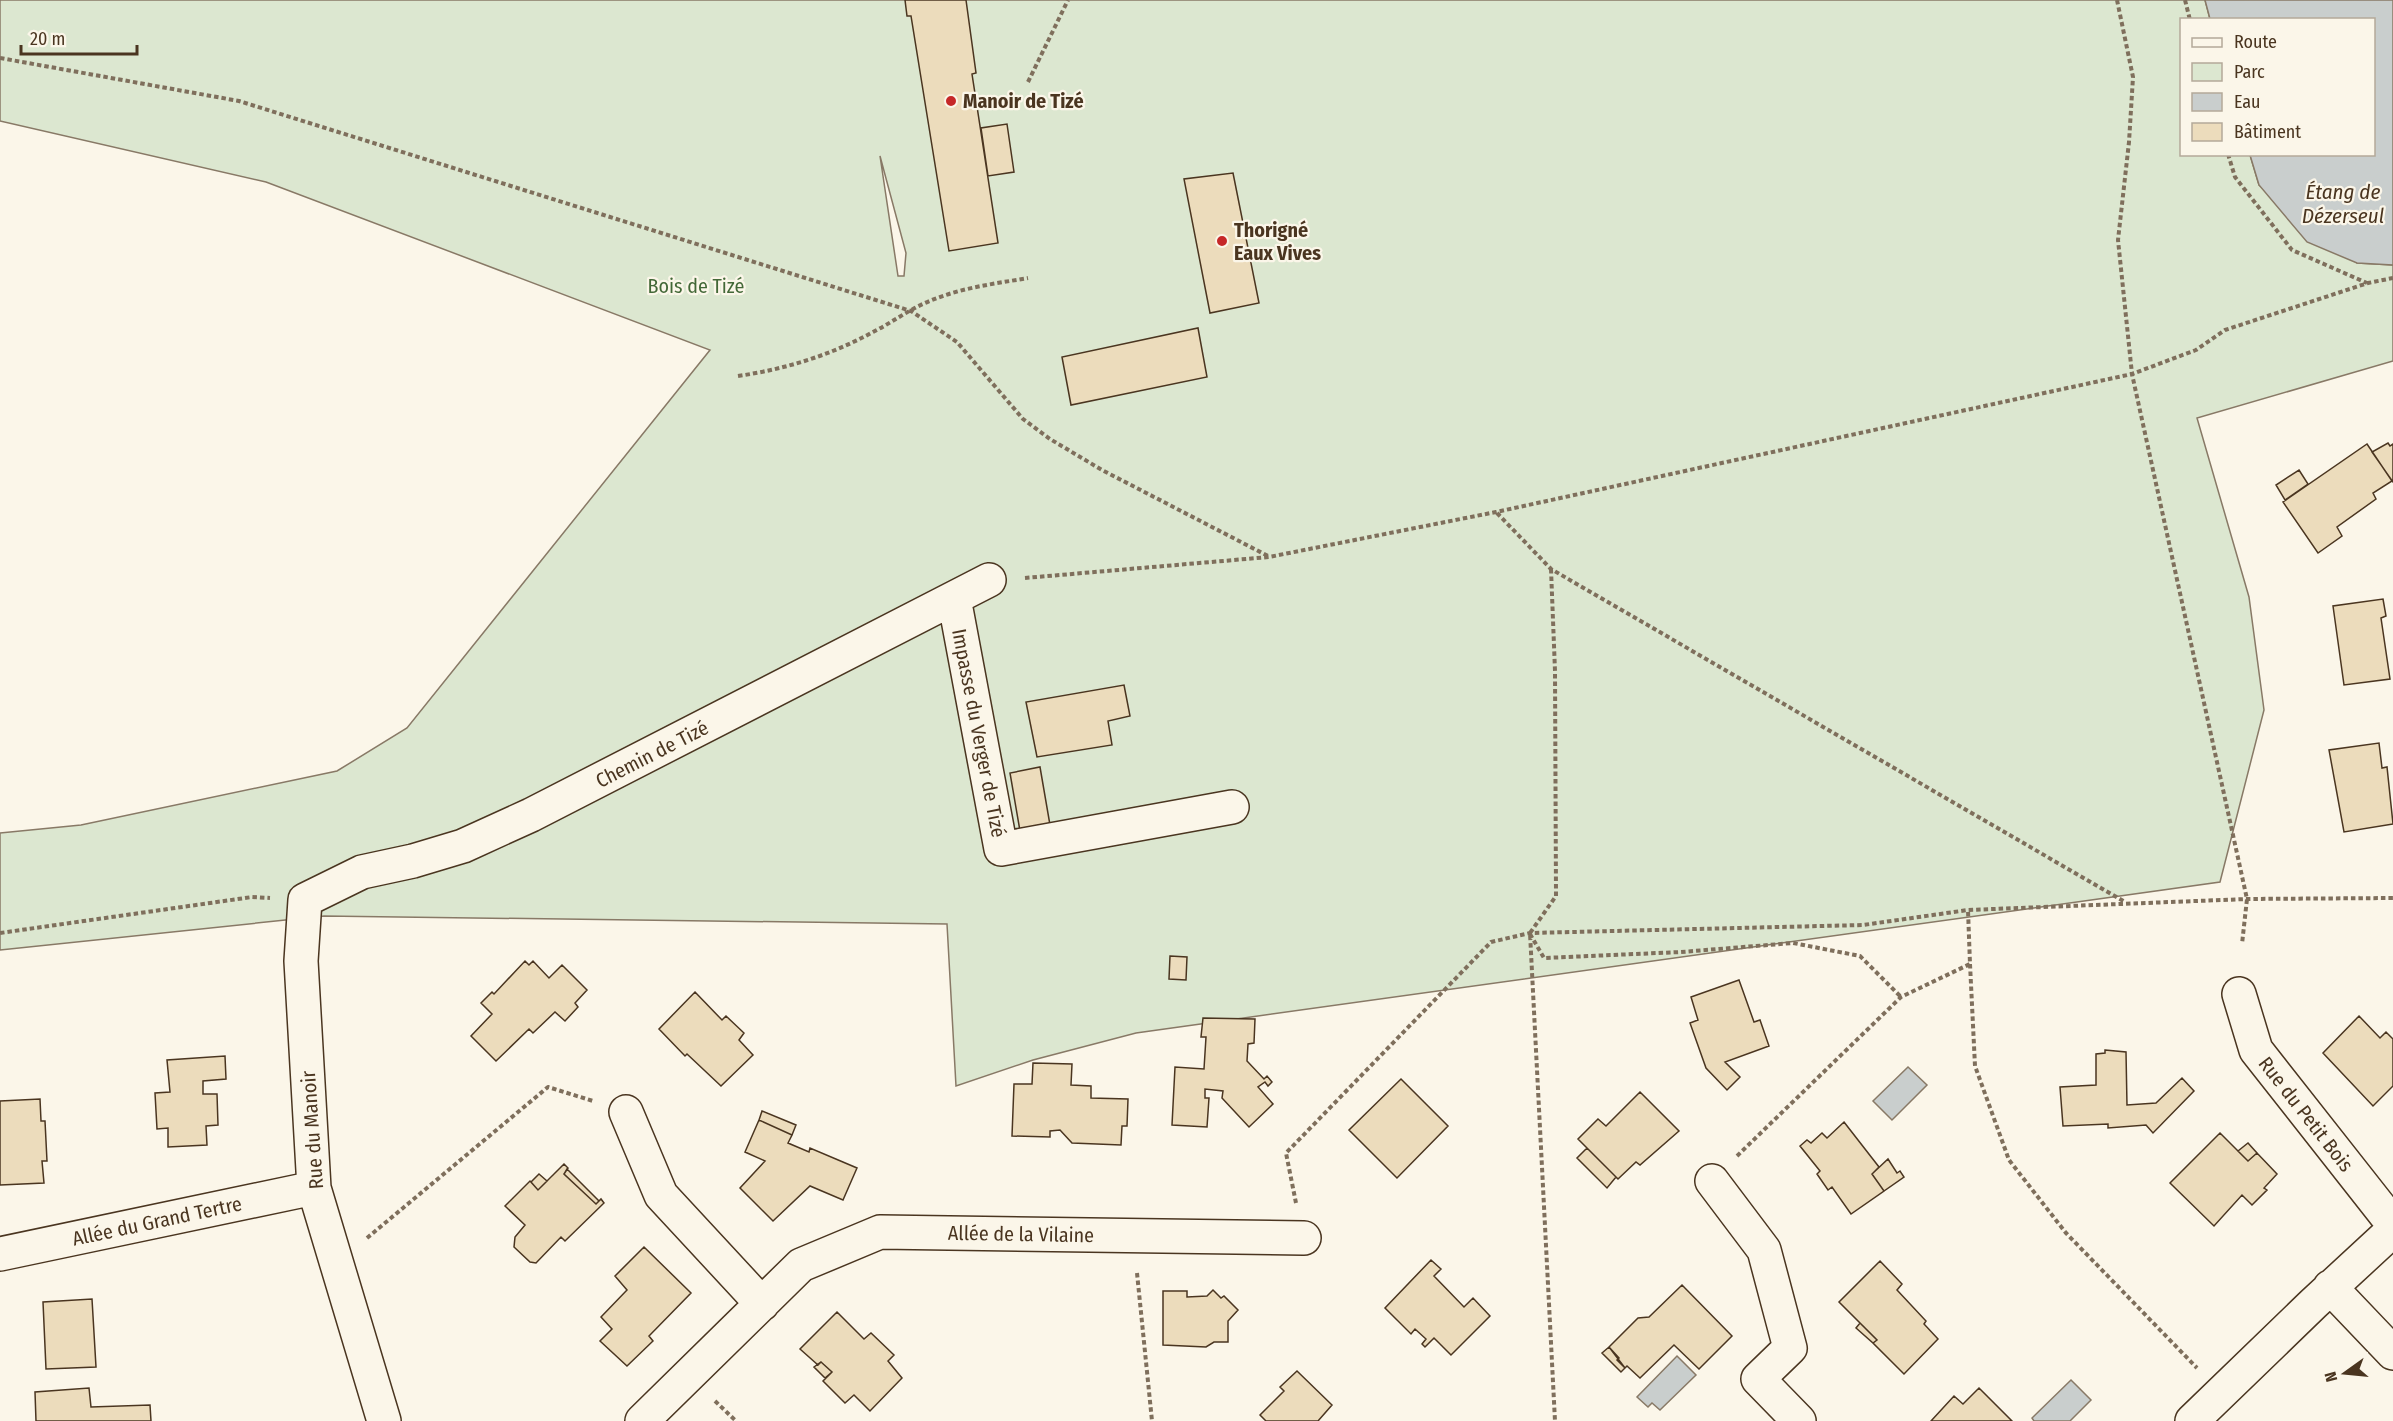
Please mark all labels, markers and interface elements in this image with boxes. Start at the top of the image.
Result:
scale bar [21,18,136,56]
legend [2180,18,2375,156]
text: 20 m [30,28,65,50]
text: Route [2234,31,2277,53]
text: Parc [2234,61,2265,83]
place label: Manoir de Tizé [963,89,1084,113]
text: Eau [2234,91,2260,113]
marker: Manoir de Tizé [944,94,958,108]
text: Bâtiment [2234,121,2301,143]
water label: Étang de Dézerseul [2302,179,2384,229]
place label: Thorigné Eaux Vives [1234,218,1321,265]
marker: Thorigné Eaux Vives [1215,234,1229,248]
park label: Bois de Tizé [648,274,744,298]
street label: Impasse du Verger de Tizé [947,627,1011,839]
street label: Chemin de Tizé [592,715,712,793]
street label: Rue du Petit Bois [2254,1052,2358,1176]
street label: Rue du Manoir [296,1070,328,1190]
street label: Allée du Grand Tertre [70,1191,244,1251]
street label: Allée de la Vilaine [948,1221,1094,1247]
north arrow [2315,1343,2375,1403]
text: N [2321,1370,2341,1384]

